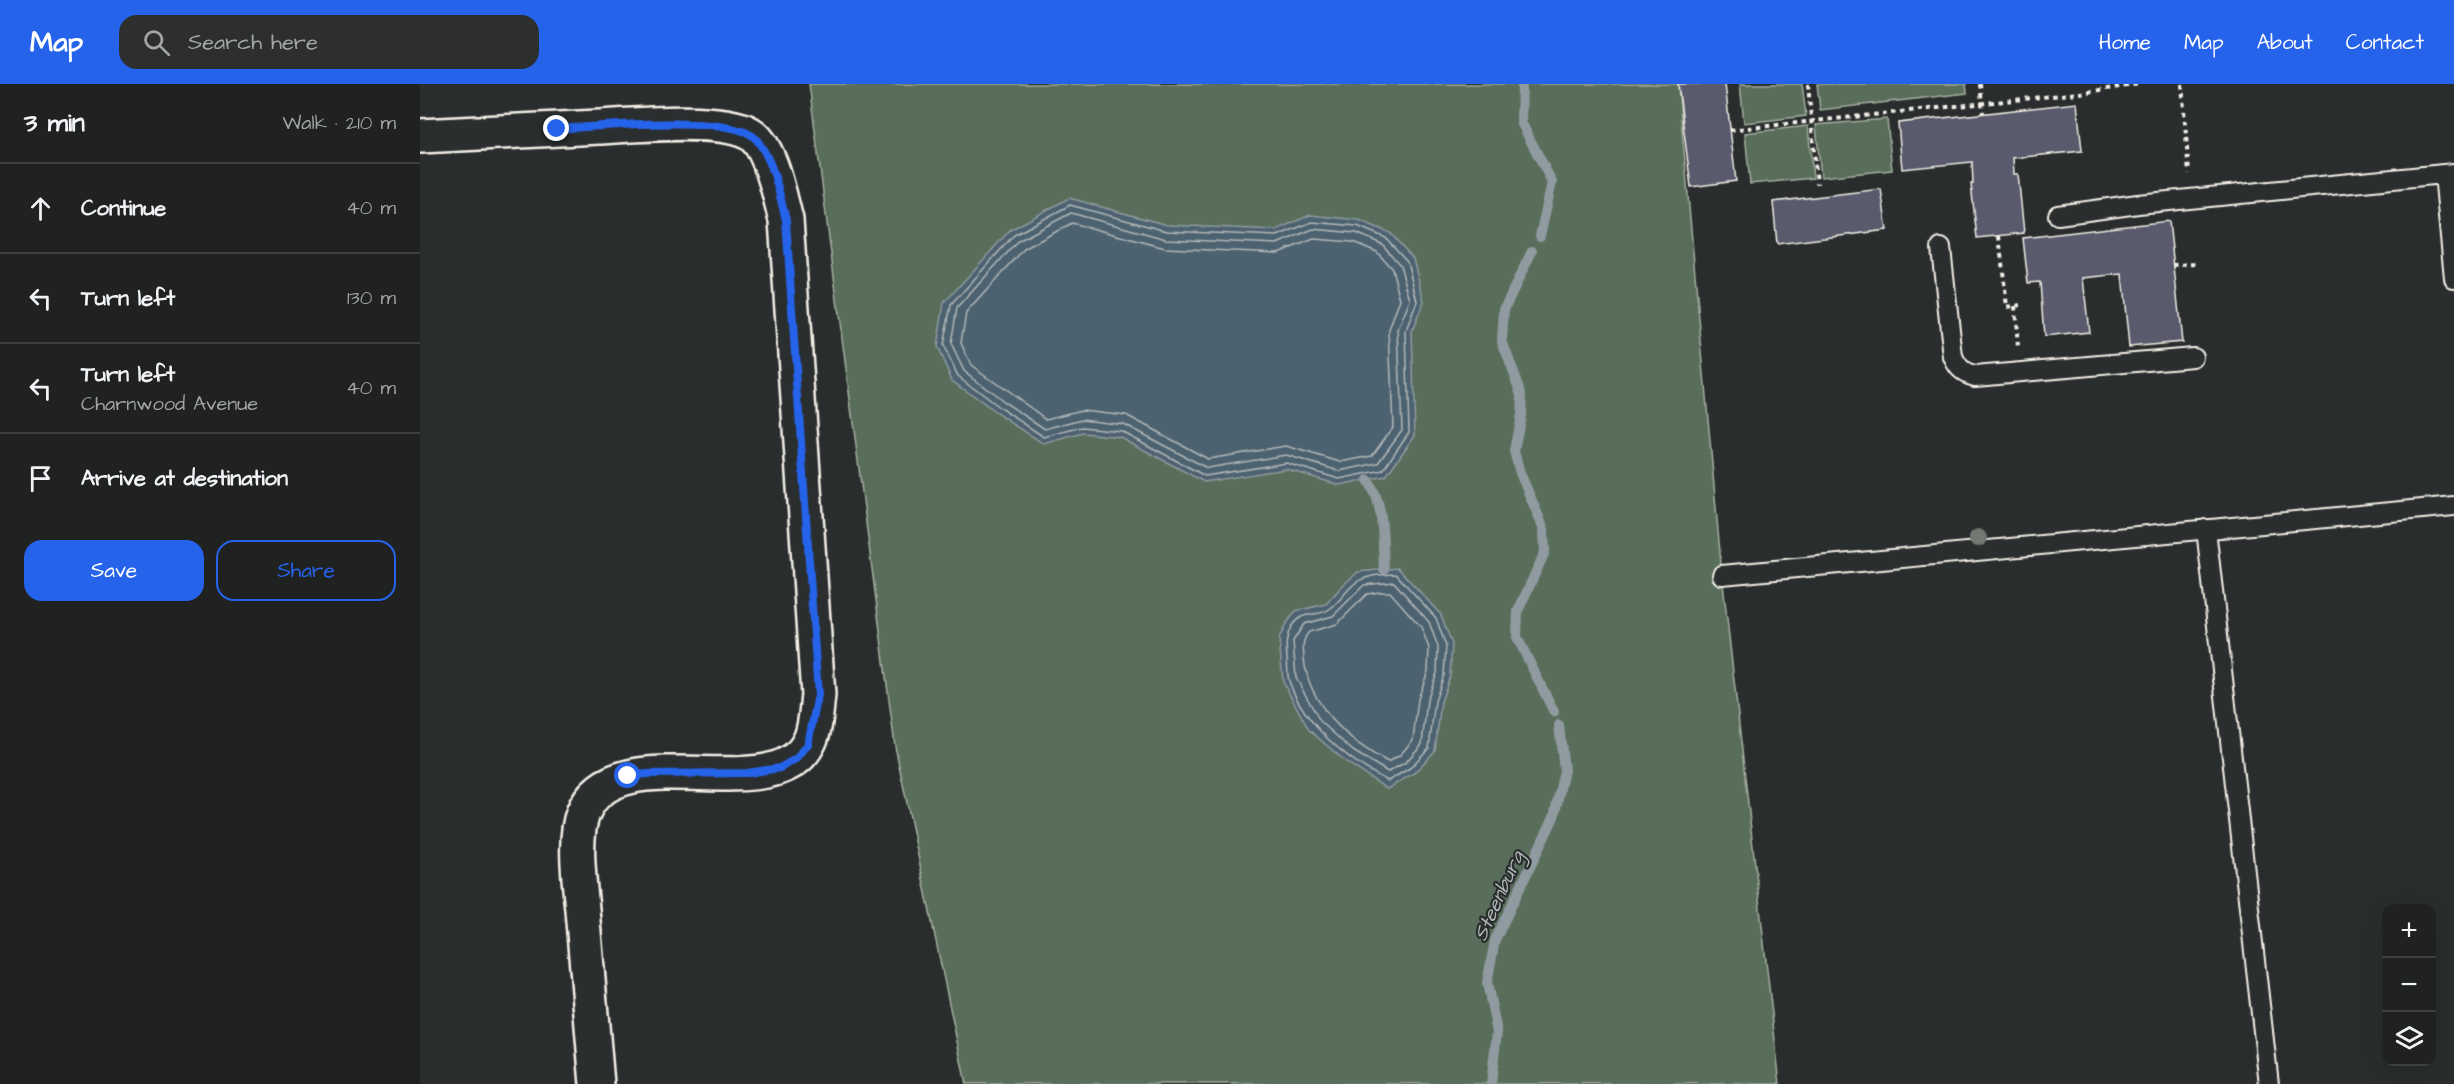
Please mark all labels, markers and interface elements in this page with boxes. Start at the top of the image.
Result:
search box [119,15,539,69]
text: Map [30,23,83,62]
icon: search [140,26,173,59]
text: Search here [188,27,318,58]
text: Home [2099,28,2151,57]
text: Map [2184,28,2224,57]
text: About [2257,28,2313,57]
text: Contact [2346,28,2424,57]
text: 3 min [24,105,85,141]
text: Walk · 210 m [283,109,396,137]
route end [543,115,569,141]
icon: ahead [24,192,57,225]
text: Continue [81,193,166,224]
text: 40 m [346,194,396,222]
icon: left [24,282,57,315]
text: Turn left [81,283,175,314]
text: 130 m [347,284,396,312]
text: Turn left [81,359,175,390]
icon: left [24,372,57,405]
text: 40 m [346,374,396,402]
text: Charnwood Avenue [81,390,258,418]
icon: arrive [24,462,57,495]
text: Arrive at destination [81,463,288,494]
button: Save [24,540,204,601]
button: Share [216,540,396,601]
route start [614,762,640,788]
water label: Steenburg [1467,845,1533,946]
map controls [2382,904,2436,1066]
button: + [2382,904,2436,958]
button: − [2382,958,2436,1012]
button: layers [2382,1012,2436,1066]

